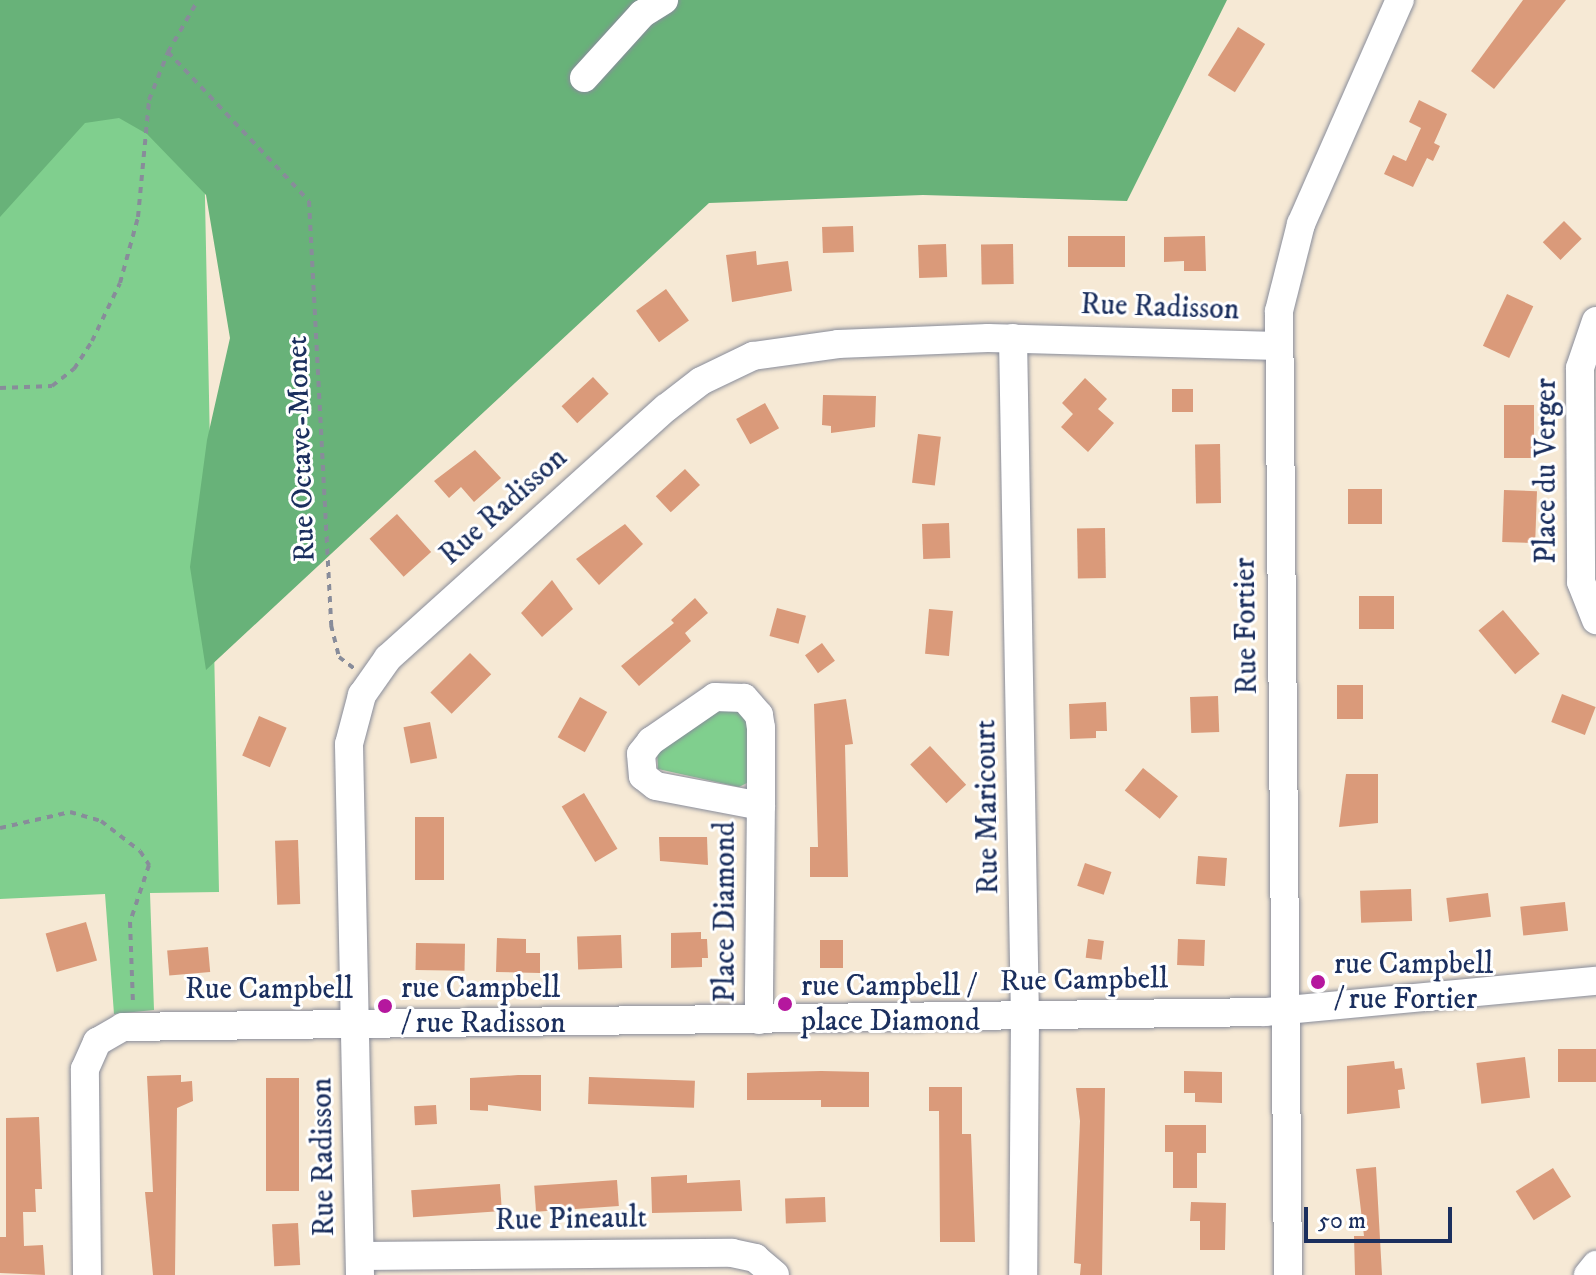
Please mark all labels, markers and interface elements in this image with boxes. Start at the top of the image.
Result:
street label: Rue Radisson [1080,287,1240,329]
street label: Rue Octave-Monet [280,335,324,563]
street label: Place du Verger [1529,378,1565,564]
street label: Rue Radisson [433,440,575,574]
street label: Rue Fortier [1228,557,1266,695]
street label: Rue Maricourt [968,719,1008,895]
street label: Place Diamond [708,821,744,1003]
place label: rue Campbell / rue Fortier [1334,947,1493,1018]
street label: Rue Campbell [1000,962,1168,1000]
place label: rue Campbell / place Diamond [801,969,980,1040]
place label: rue Campbell / rue Radisson [401,971,566,1042]
street label: Rue Campbell [185,972,353,1008]
marker: rue Campbell / rue Fortier [1309,973,1327,991]
marker: rue Campbell / place Diamond [776,995,794,1013]
marker: rue Campbell / rue Radisson [376,997,394,1015]
street label: Rue Radisson [305,1077,343,1237]
scale bar [1308,1191,1456,1241]
street label: Rue Pineault [495,1201,647,1239]
text: 50 m [1318,1206,1366,1236]

